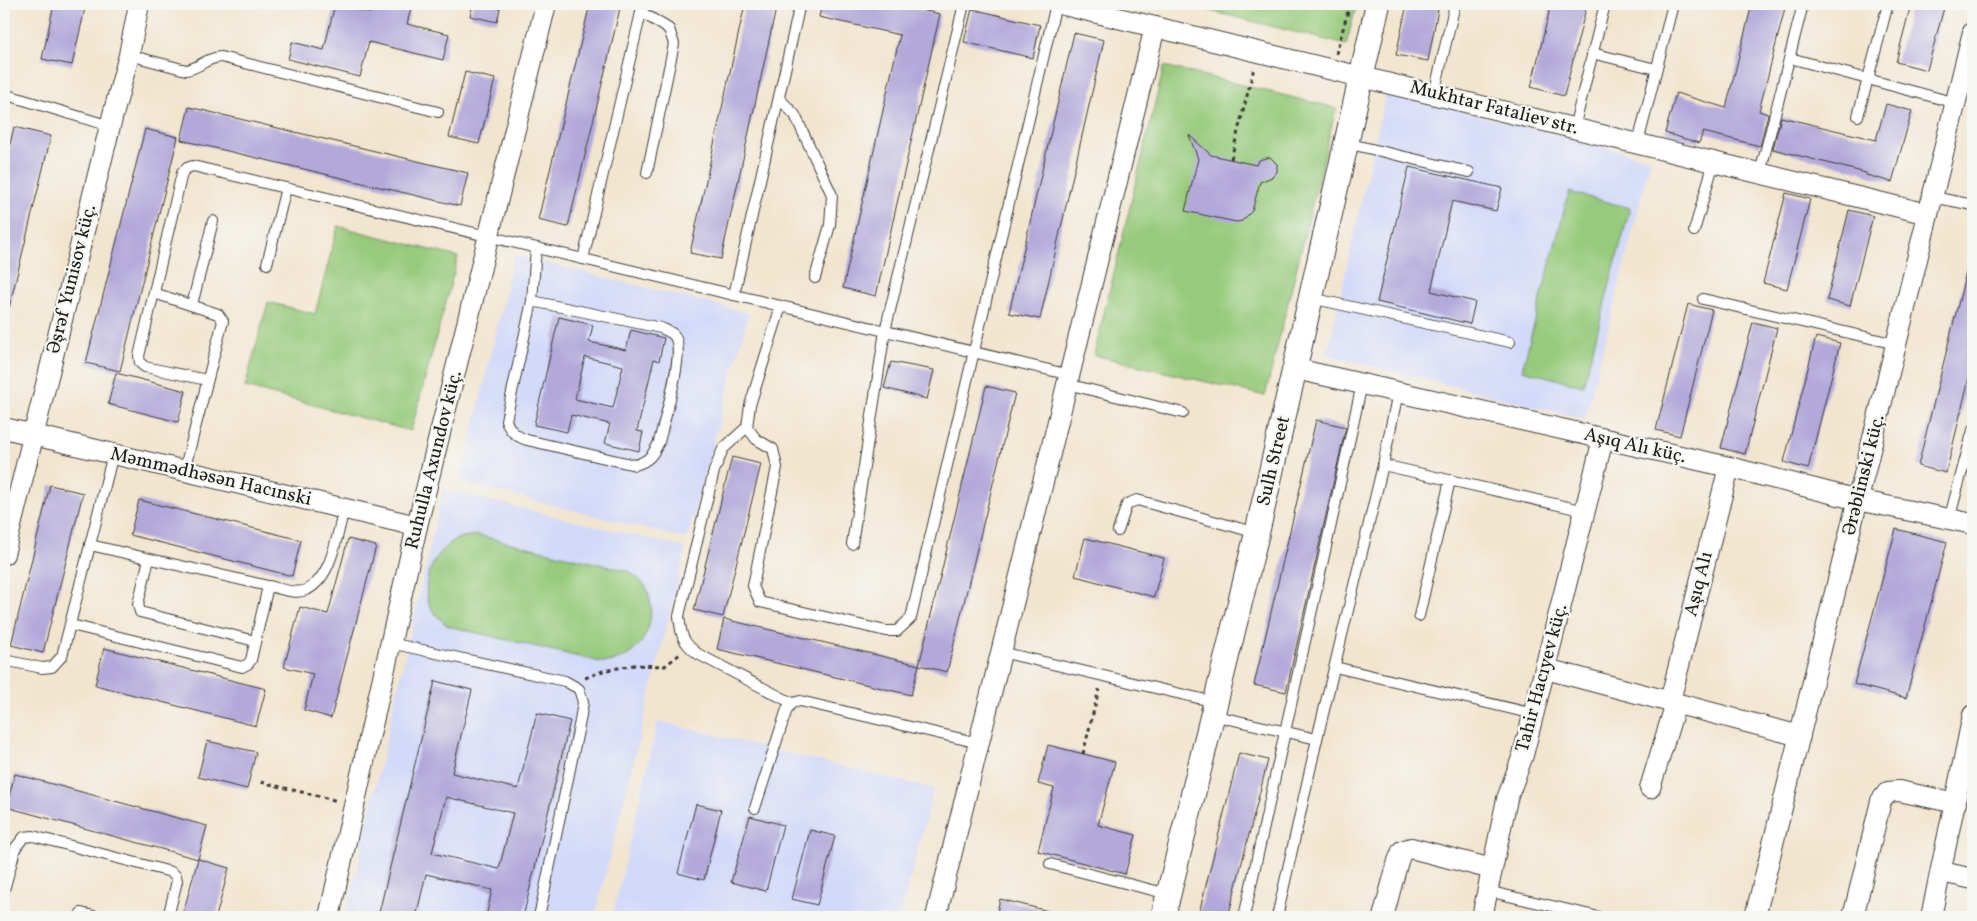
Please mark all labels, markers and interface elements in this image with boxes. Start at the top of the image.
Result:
street label: Mukhtar Fataliev str. [1407,75,1581,141]
street label: Əşrəf Yunisov küç. [41,202,103,356]
street label: Ruhulla Axundov küç. [399,368,469,552]
street label: Ərəblinski küç. [1836,412,1892,538]
street label: Sulh Street [1251,413,1297,509]
street label: Aşıq Alı küç. [1581,422,1689,470]
street label: Məmmədhəsən Hacınski [108,441,314,513]
street label: Aşıq Alı [1678,548,1720,619]
street label: Tahir Hacıyev küç. [1510,601,1574,755]

